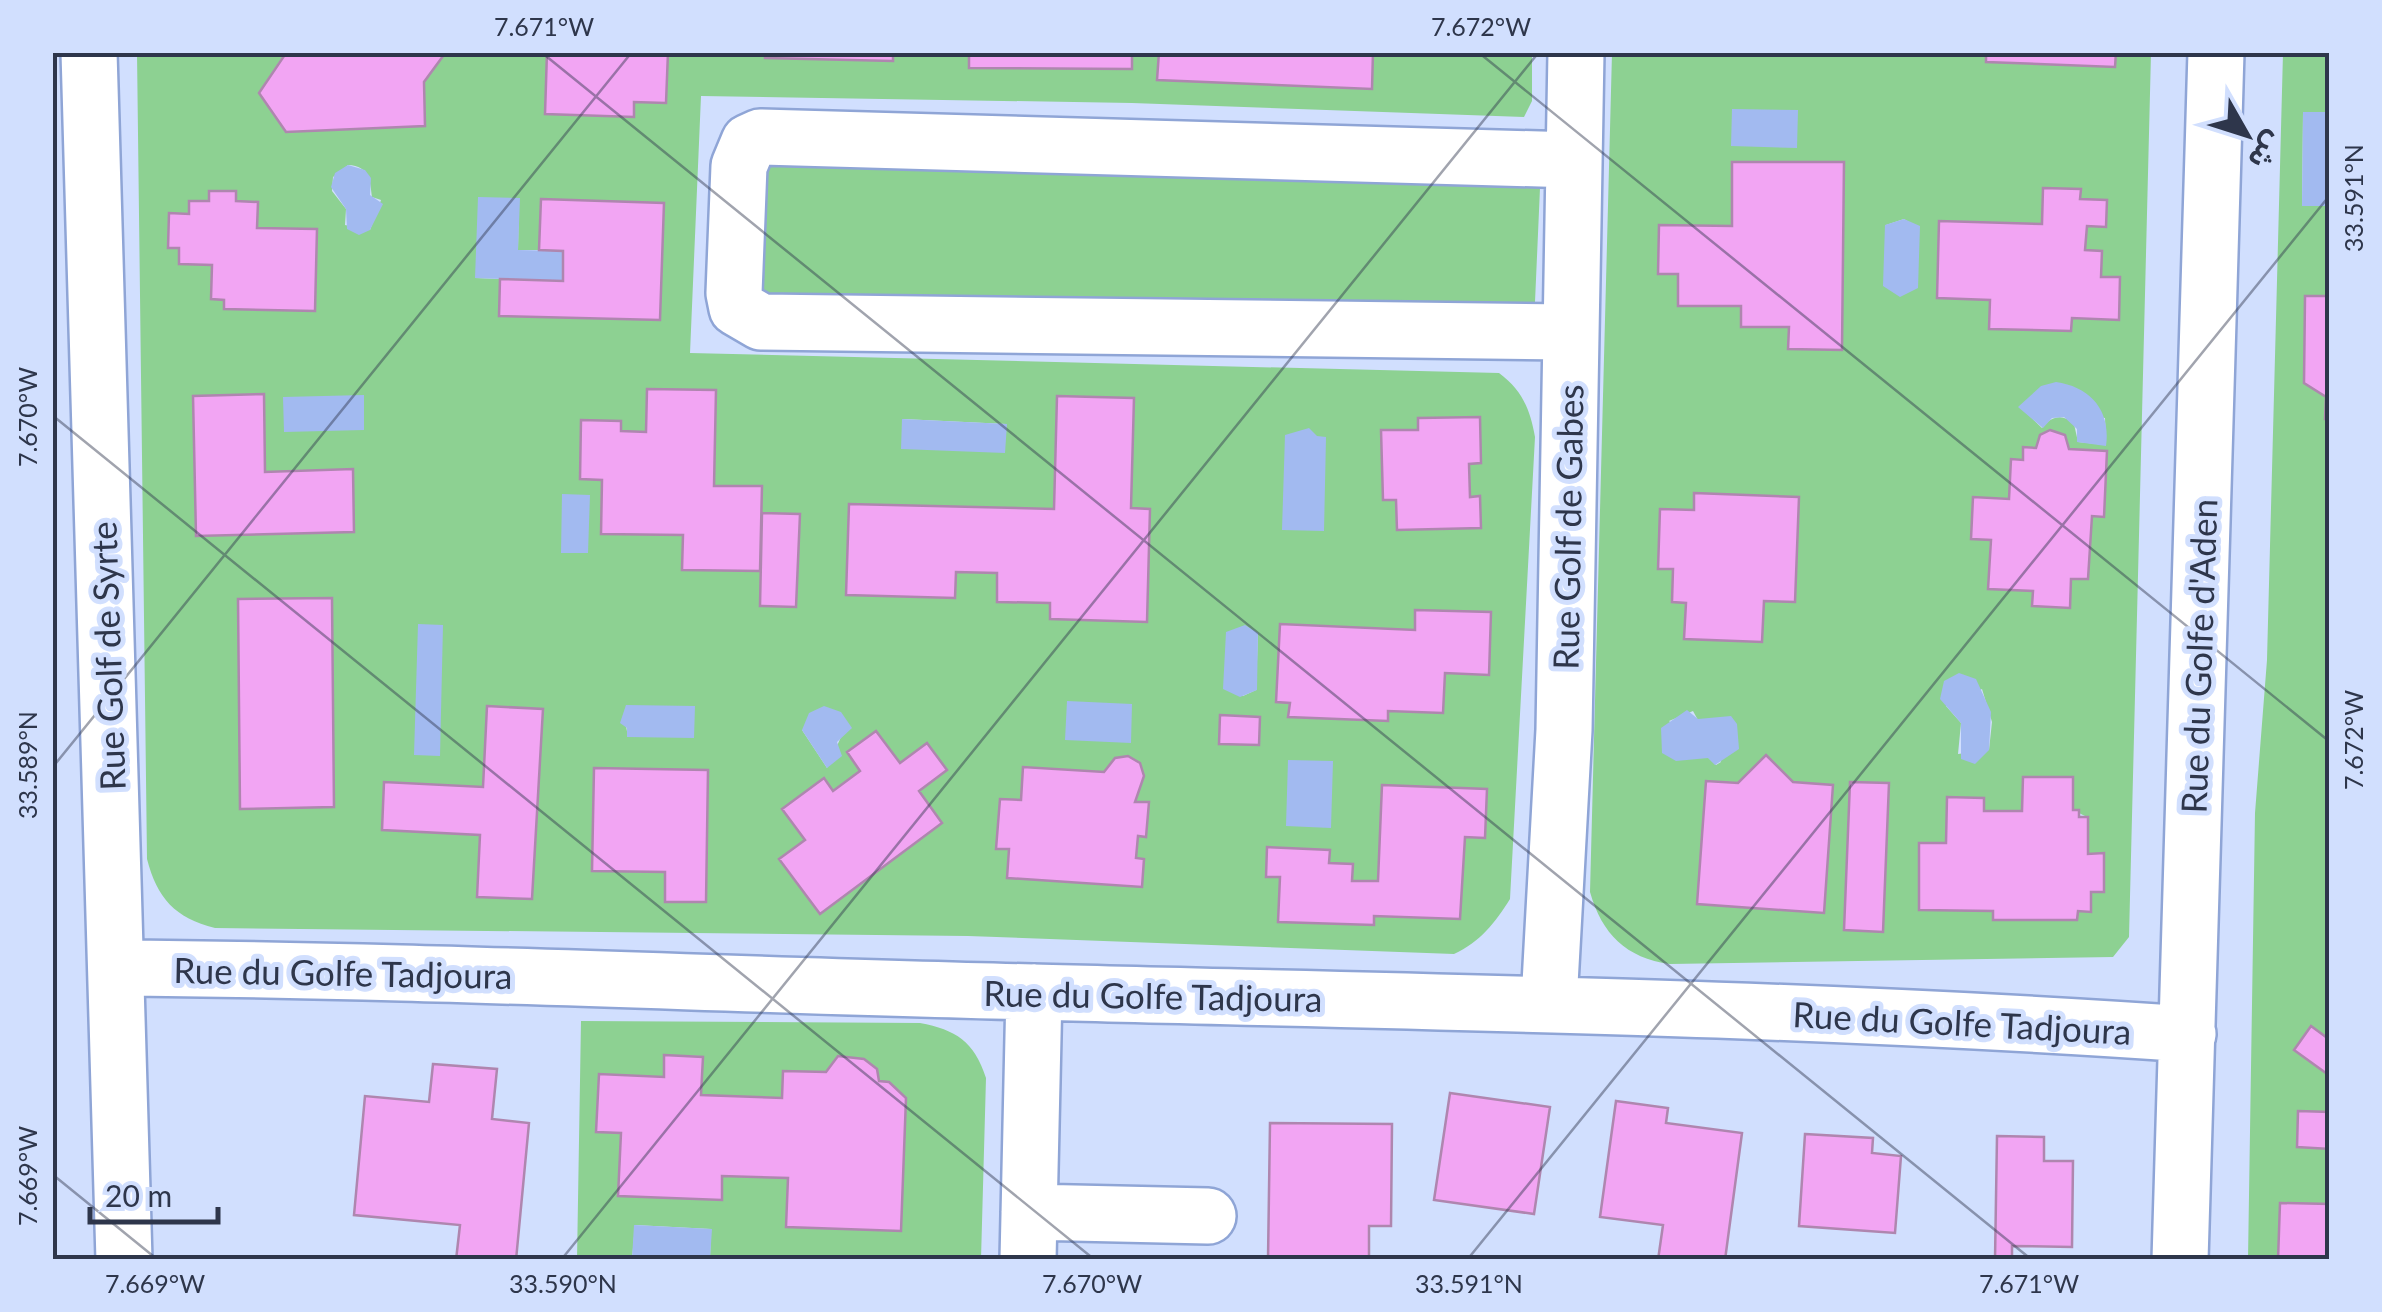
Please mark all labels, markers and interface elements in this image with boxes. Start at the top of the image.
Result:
text: 7.671°W [494,11,594,41]
text: 7.672°W [1431,11,1531,41]
north arrow [2197,85,2297,185]
text: ش [2242,126,2292,177]
text: 33.591°N [2338,144,2368,252]
text: 7.670°W [12,367,42,467]
street label: Rue Golf de Gabes [1544,384,1590,670]
street label: Rue du Golfe d'Aden [2172,498,2224,814]
street label: Rue Golf de Syrte [81,521,133,791]
text: 7.672°W [2338,690,2368,790]
text: 33.589°N [12,711,42,819]
street label: Rue du Golfe Tadjoura [173,948,513,996]
street label: Rue du Golfe Tadjoura [983,971,1323,1019]
street label: Rue du Golfe Tadjoura [1792,992,2132,1052]
text: 7.669°W [12,1126,42,1226]
scale bar [90,1162,218,1224]
text: 20 m [105,1177,172,1213]
text: 7.669°W [105,1268,205,1298]
text: 33.590°N [509,1268,617,1298]
text: 7.670°W [1042,1268,1142,1298]
text: 33.591°N [1415,1268,1523,1298]
text: 7.671°W [1979,1268,2079,1298]

